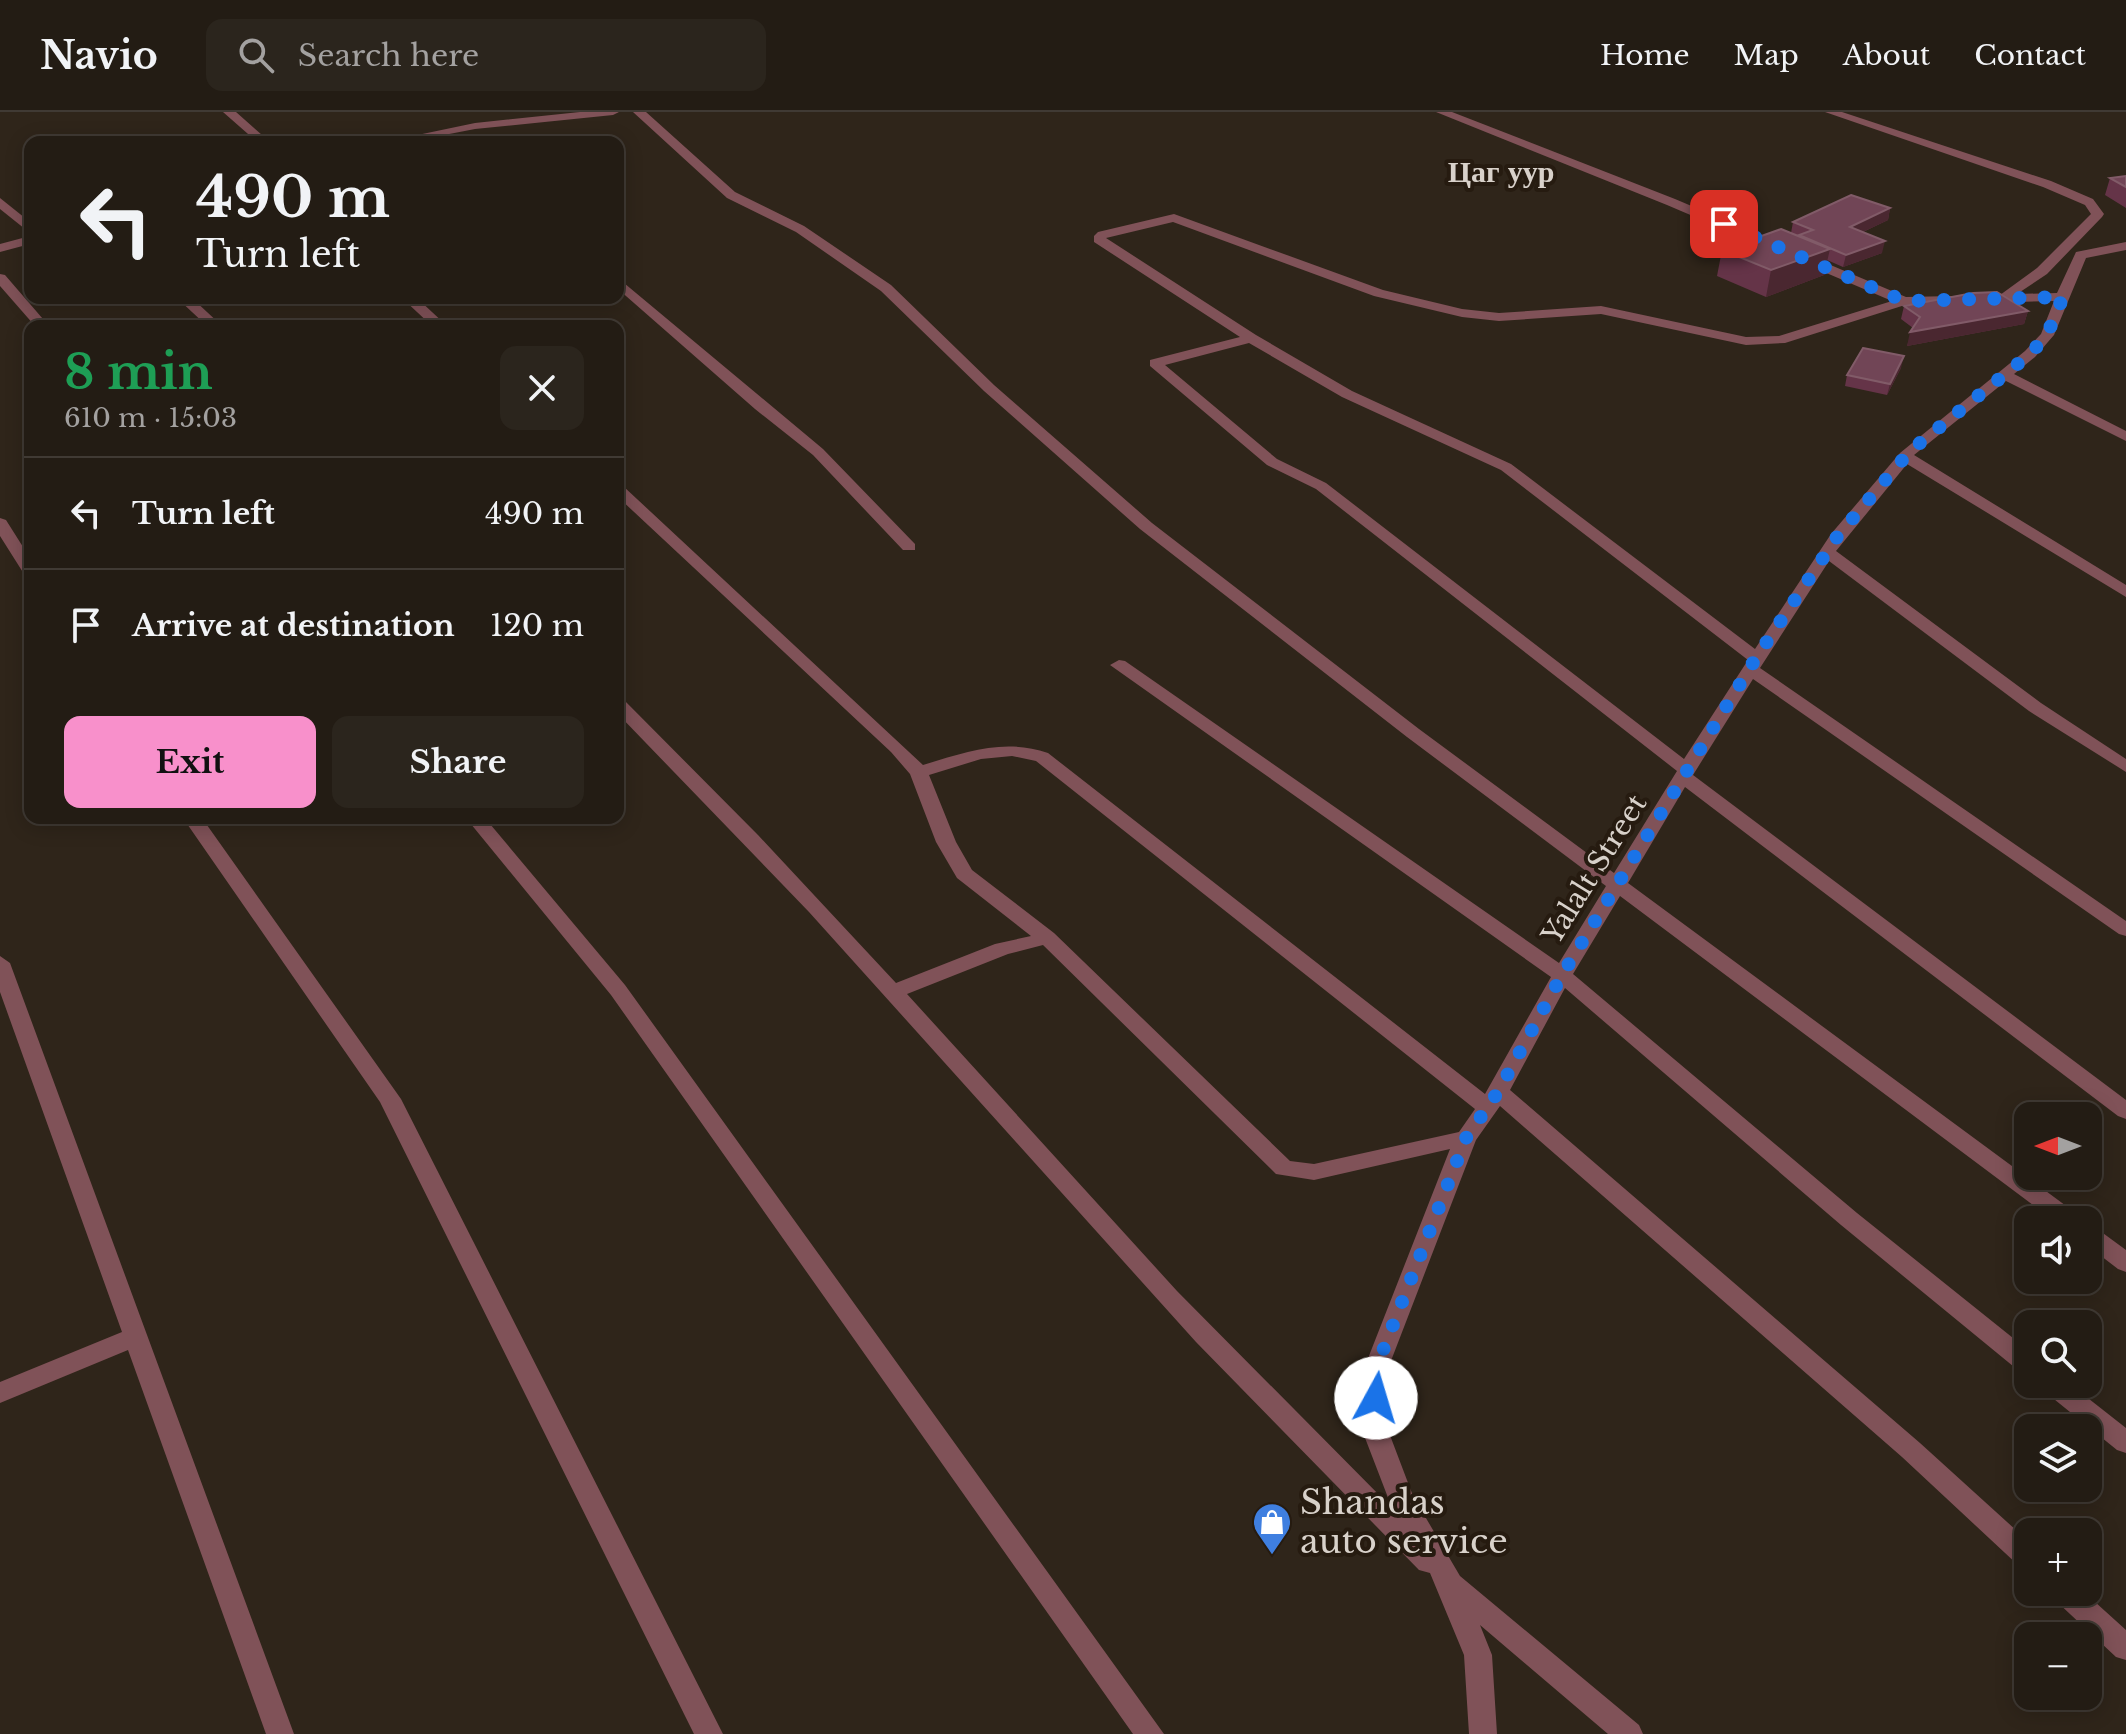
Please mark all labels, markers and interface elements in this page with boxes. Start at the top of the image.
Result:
search box [206,19,766,91]
text: Navio [40,32,158,79]
icon: search [234,33,278,77]
text: Search here [298,37,479,74]
text: Home [1600,38,1690,73]
text: Map [1734,38,1799,73]
text: About [1843,38,1930,73]
text: Contact [1974,38,2086,73]
district label: Цаг уур [1448,153,1554,190]
text: 490 m [196,163,390,232]
icon: left [64,168,168,272]
pin [1690,190,1758,258]
icon: arrive [1702,202,1746,246]
text: Turn left [196,232,360,277]
text: 8 min [64,342,213,402]
button: close [500,346,584,430]
text: 610 m · 15:03 [64,402,237,434]
icon: left [64,491,108,535]
text: Turn left [132,495,275,532]
text: 490 m [485,495,584,532]
icon: arrive [64,603,108,647]
text: Arrive at destination [132,607,455,644]
text: 120 m [490,607,584,644]
button: Exit [64,716,316,808]
button: Share [332,716,584,808]
street label: Yalalt Street [1534,788,1654,951]
north arrow [2014,1102,2102,1190]
map controls [2014,1102,2102,1710]
button: sound [2014,1206,2102,1294]
button: search [2014,1310,2102,1398]
position arrow [1334,1356,1418,1440]
button: layers [2014,1414,2102,1502]
place label: Shandas auto service [1300,1481,1508,1562]
shop icon: Shandas auto service [1251,1501,1293,1556]
button: + [2014,1518,2102,1606]
button: − [2014,1622,2102,1710]

